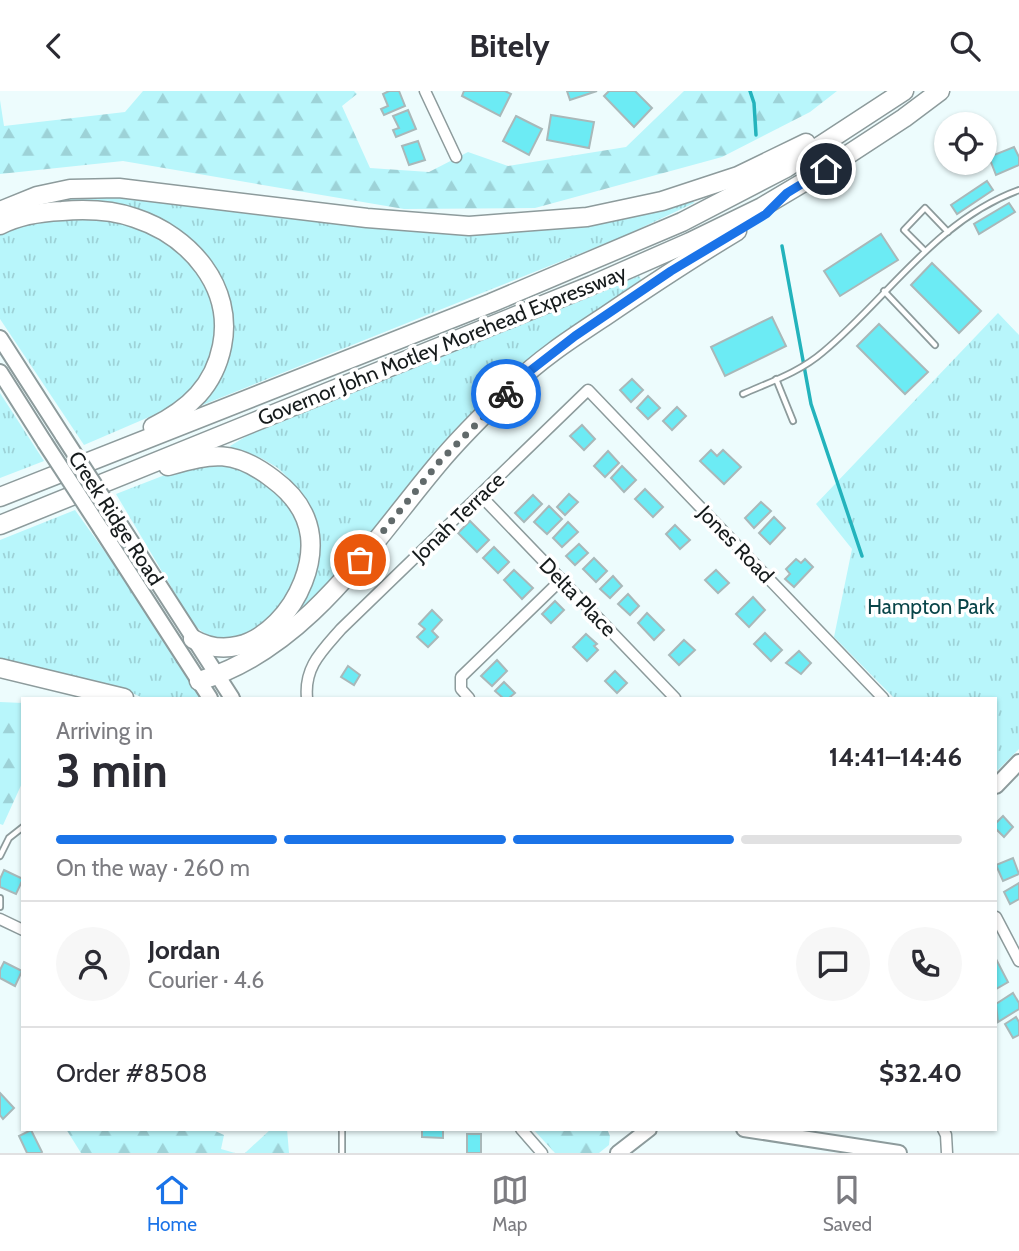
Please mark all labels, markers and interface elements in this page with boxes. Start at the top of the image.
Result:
text: Bitely [469,26,550,65]
icon: back [35,27,73,65]
icon: search [946,27,984,65]
map controls [934,112,997,175]
button: locate [934,112,997,175]
pin [796,139,856,199]
icon: home [807,150,845,188]
street label: Governor John Motley Morehead Expressway [254,259,630,431]
courier [471,359,541,429]
icon: bike [487,375,525,413]
street label: Creek Ridge Road [63,446,169,590]
street label: Jonah Terrace [406,467,509,568]
street label: Jones Road [692,499,779,588]
pin [330,530,390,590]
icon: bag [341,541,379,579]
street label: Delta Place [534,552,622,642]
park label: Hampton Park [867,594,995,619]
text: Arriving in [56,717,153,745]
text: 14:41–14:46 [829,741,962,773]
text: 3 min [56,743,168,799]
text: On the way · 260 m [56,854,250,882]
button: person [56,927,130,1001]
button: chat [796,927,870,1001]
button: phone [888,927,962,1001]
text: Jordan [148,934,220,966]
text: Courier · 4.6 [148,966,264,994]
text: Order #8508 [56,1057,208,1089]
text: $32.40 [879,1057,962,1089]
tab: Home [147,1171,197,1236]
tab: Map [491,1171,529,1236]
tab: Saved [823,1171,872,1236]

